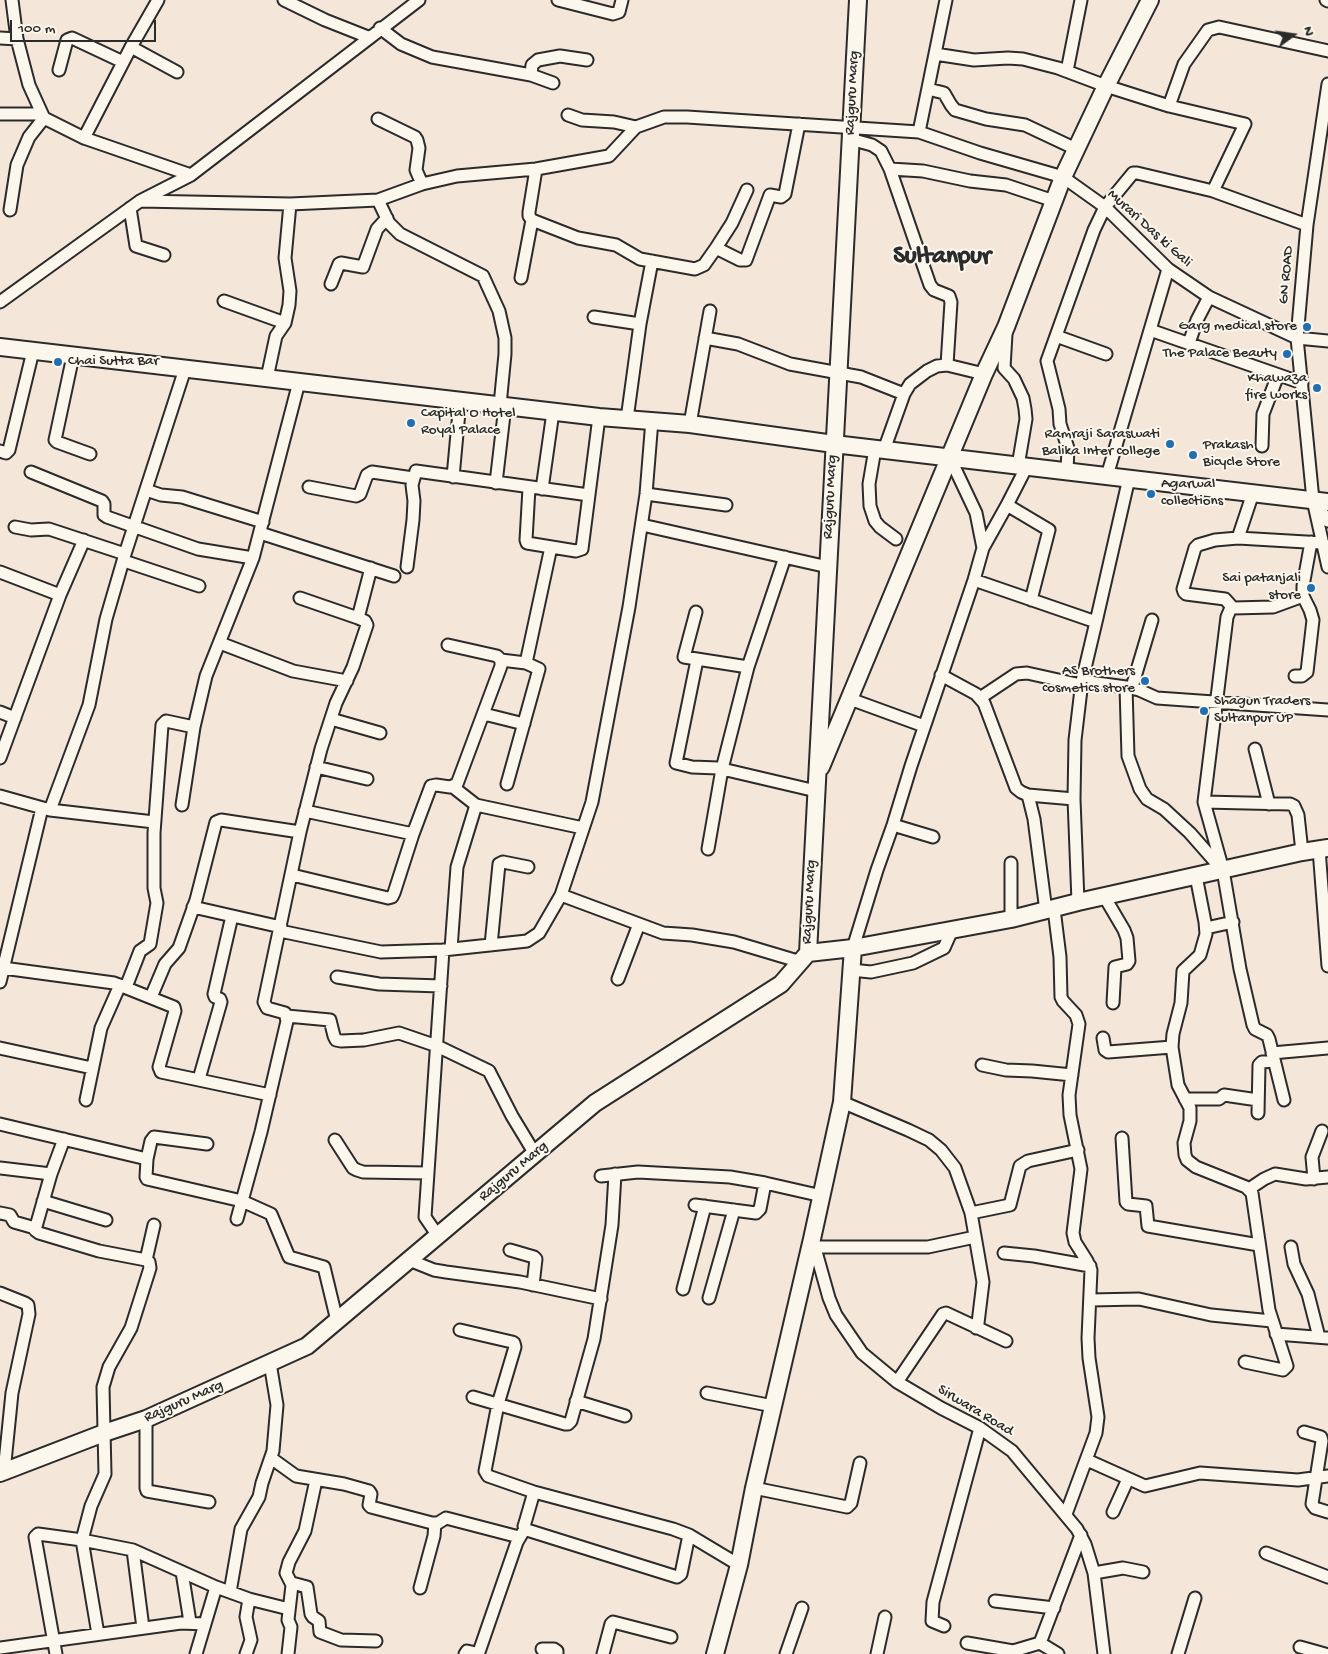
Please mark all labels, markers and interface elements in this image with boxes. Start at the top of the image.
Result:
scale bar [12,10,159,42]
north arrow [1268,10,1318,60]
text: 100 m [18,20,55,38]
text: N [1299,25,1317,38]
street label: Rajguru Marg [842,50,864,136]
street label: Murari Das ki Gali [1103,186,1195,272]
district label: Sultanpur [893,243,991,273]
street label: GN ROAD [1275,245,1299,305]
place label: Garg medical store [1179,318,1297,336]
marker: Garg medical store [1301,321,1313,333]
place label: The Palace Beauty [1163,345,1277,363]
marker: The Palace Beauty [1281,348,1293,360]
place label: Chai Sutta Bar [68,353,159,371]
marker: Chai Sutta Bar [52,356,64,368]
place label: Khawaza fire works [1246,370,1307,405]
marker: Khawaza fire works [1311,382,1323,394]
place label: Capital O Hotel Royal Palace [421,405,515,440]
marker: Capital O Hotel Royal Palace [405,417,417,429]
place label: Ramraji Saraswati Balika Inter college [1042,426,1160,461]
place label: Prakash Bicycle Store [1203,437,1280,472]
marker: Ramraji Saraswati Balika Inter college [1164,438,1176,450]
marker: Prakash Bicycle Store [1187,449,1199,461]
street label: Rajguru Marg [820,454,842,540]
place label: Agarwal collections [1161,476,1223,511]
marker: Agarwal collections [1145,488,1157,500]
place label: Sai patanjali store [1222,570,1301,605]
marker: Sai patanjali store [1305,582,1317,594]
place label: AS Brothers cosmetics store [1042,663,1135,698]
marker: AS Brothers cosmetics store [1139,675,1151,687]
place label: Shagun Traders Sultanpur UP [1214,693,1310,728]
marker: Shagun Traders Sultanpur UP [1198,705,1210,717]
street label: Rajguru Marg [799,859,821,945]
street label: Rajguru Marg [476,1138,552,1206]
street label: Rajguru Marg [142,1377,226,1427]
street label: Sirwara Road [934,1381,1016,1441]

